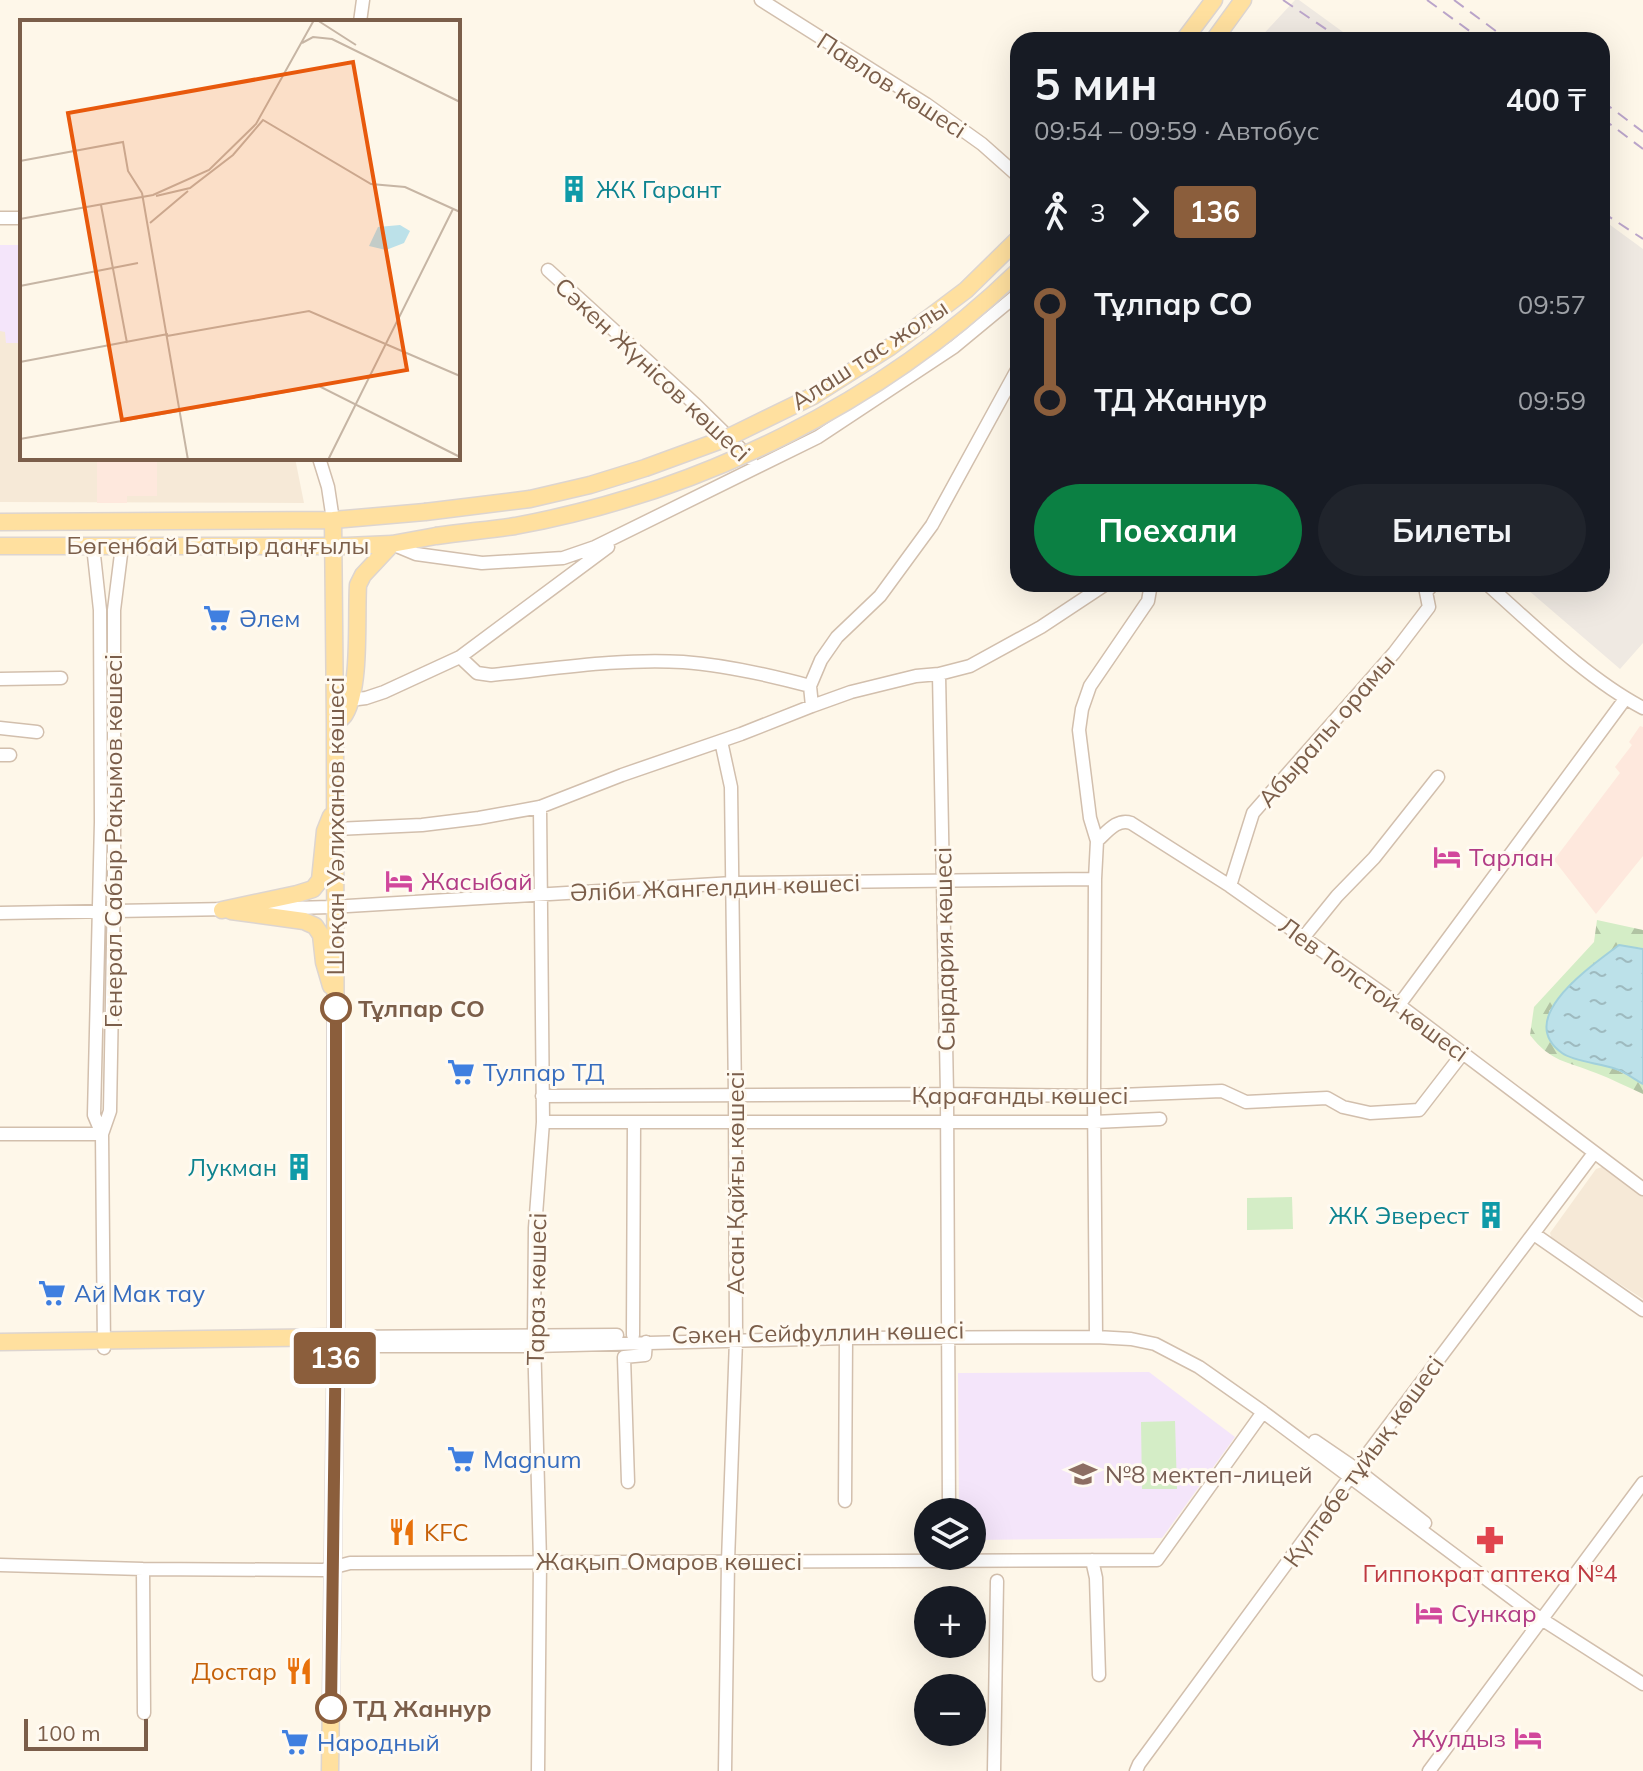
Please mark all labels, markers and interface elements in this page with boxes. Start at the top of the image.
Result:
inset map [20,20,460,460]
street label: Павлов көшесі [812,26,972,144]
text: 5 мин [1034,56,1157,111]
text: 400 ₸ [1506,81,1586,119]
text: 09:54 – 09:59 · Автобус [1034,114,1320,147]
building icon: ЖК Гарант [559,174,589,204]
place label: ЖК Гарант [596,174,721,204]
icon: walk [1034,190,1078,234]
icon: forward [1118,190,1162,234]
text: 136 [1190,194,1240,229]
text: 3 [1090,196,1106,229]
street label: Сәкен Жүнісов көшесі [549,271,757,467]
text: Тұлпар СО [1094,285,1253,323]
text: 09:57 [1518,288,1586,321]
street label: Алаш тас жолы [785,292,953,416]
text: ТД Жаннур [1094,381,1267,419]
text: 09:59 [1518,384,1586,417]
button: Поехали [1034,484,1302,576]
button: Билеты [1318,484,1586,576]
street label: Бөгенбай Батыр даңғылы [67,530,369,560]
supermarket icon: Әлем [202,603,232,633]
place label: Әлем [239,603,300,633]
street label: Абыралы орамы [1251,647,1401,813]
street label: Генерал Сабыр Рақымов көшесі [98,654,128,1028]
street label: Шоқан Уәлиханов көшесі [320,677,350,975]
hotel icon: Тарлан [1432,842,1462,872]
place label: Тарлан [1469,842,1554,872]
street label: Сырдария көшесі [927,847,961,1051]
hotel icon: Жасыбай [384,866,414,896]
place label: Жасыбай [421,866,532,896]
street label: Әліби Жангелдин көшесі [569,867,861,907]
street label: Лев Толстой көшесі [1273,910,1475,1068]
marker: Тұлпар СО [321,993,351,1023]
place label: Тұлпар СО [358,993,485,1023]
supermarket icon: Тулпар ТД [446,1057,476,1087]
place label: Тулпар ТД [483,1057,605,1087]
street label: Асан Қайғы көшесі [720,1071,750,1295]
street label: Қарағанды көшесі [911,1080,1129,1110]
place label: Лукман [188,1152,277,1182]
building icon: Лукман [284,1152,314,1182]
place label: ЖК Эверест [1329,1200,1469,1230]
building icon: ЖК Эверест [1476,1200,1506,1230]
street label: Тараз көшесі [520,1212,552,1366]
supermarket icon: Ай Мак тау [37,1278,67,1308]
place label: Ай Мак тау [74,1278,205,1308]
street label: Сәкен Сейфуллин көшесі [671,1314,965,1350]
line badge: 136 [289,1332,381,1384]
text: 136 [310,1340,360,1375]
street label: Күлтөбе тұйық көшесі [1276,1350,1450,1572]
supermarket icon: Magnum [446,1444,476,1474]
place label: Magnum [483,1444,581,1474]
school or university icon: №8 мектеп-лицей [1068,1459,1098,1489]
place label: №8 мектеп-лицей [1105,1459,1312,1489]
map controls [914,1498,986,1746]
button: layers [914,1498,986,1570]
restaurant icon: KFC [387,1517,417,1547]
place label: KFC [424,1517,469,1547]
pharmacy icon: Гиппократ аптека №4 [1475,1525,1505,1555]
street label: Жақып Омаров көшесі [536,1546,802,1576]
place label: Гиппократ аптека №4 [1363,1558,1617,1588]
button: + [914,1586,986,1658]
hotel icon: Сункар [1414,1598,1444,1628]
place label: Сункар [1451,1598,1537,1628]
place label: Достар [191,1656,277,1686]
restaurant icon: Достар [284,1656,314,1686]
button: − [914,1674,986,1746]
marker: ТД Жаннур [316,1693,346,1723]
place label: ТД Жаннур [353,1693,492,1723]
scale bar [24,1715,148,1751]
text: 100 m [36,1719,101,1747]
place label: Жулдыз [1412,1723,1506,1753]
hotel icon: Жулдыз [1513,1723,1543,1753]
supermarket icon: Народный [280,1727,310,1757]
place label: Народный [317,1727,440,1757]

